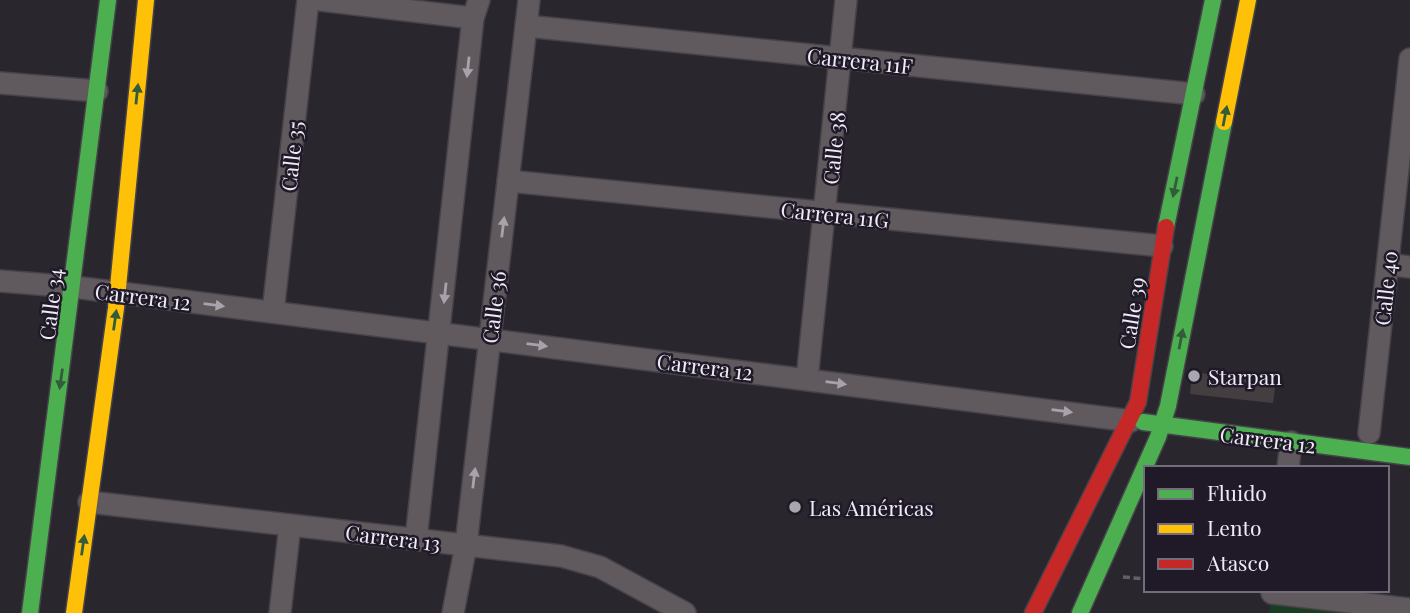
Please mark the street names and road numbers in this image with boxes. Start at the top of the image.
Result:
street label: Carrera 11F [806,41,914,79]
street label: Calle 38 [815,110,851,186]
street label: Calle 35 [273,119,309,193]
street label: Carrera 11G [779,194,891,234]
street label: Calle 40 [1367,249,1403,327]
street label: Calle 34 [32,266,68,342]
street label: Calle 36 [475,269,511,345]
street label: Calle 39 [1111,275,1151,351]
street label: Carrera 12 [93,276,193,316]
street label: Carrera 12 [655,346,755,386]
street label: Carrera 12 [1218,419,1318,459]
street label: Carrera 13 [344,517,442,557]

